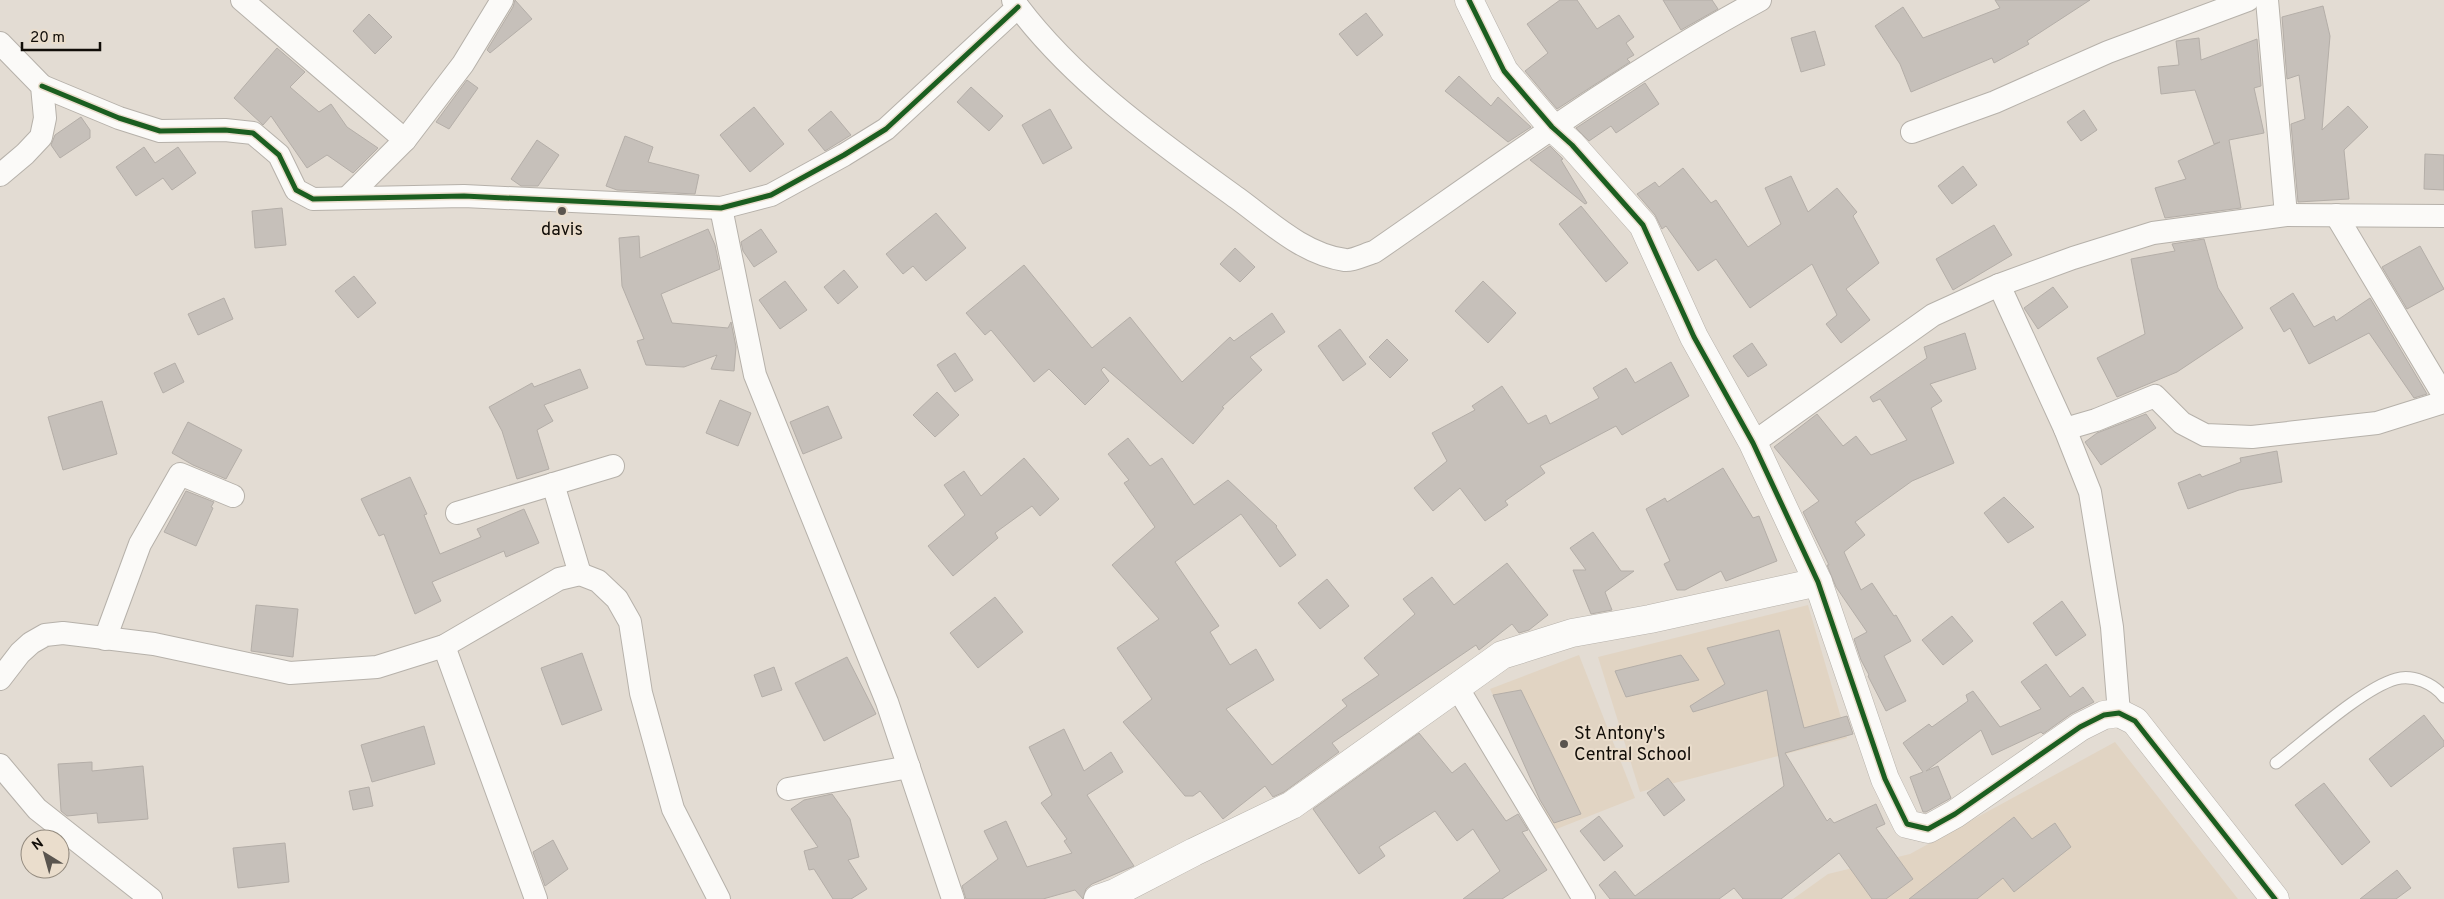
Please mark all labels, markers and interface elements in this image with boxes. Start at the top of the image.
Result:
scale bar [22,20,100,52]
text: 20 m [30,29,65,48]
marker: davis [556,205,568,217]
place label: davis [541,219,583,242]
place label: St Antony's Central School [1574,723,1692,767]
marker: St Antony's Central School [1558,738,1570,750]
north arrow [20,829,70,879]
text: N [29,835,47,855]

